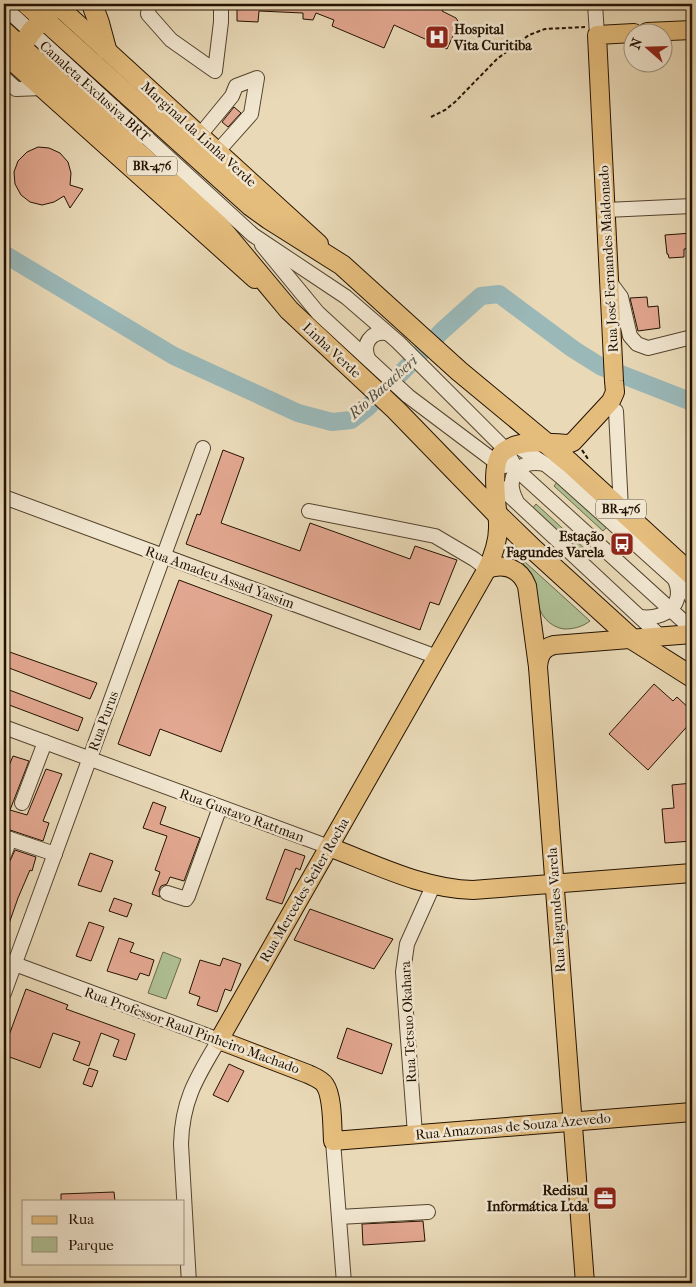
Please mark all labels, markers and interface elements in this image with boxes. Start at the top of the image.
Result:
place label: Hospital Vita Curitiba [453,21,532,54]
north arrow [624,22,674,72]
hospital icon: Hospital Vita Curitiba [424,24,450,50]
text: N [626,35,646,52]
street label: Canaleta Exclusiva BRT [36,37,154,146]
street label: Marginal da Linha Verde [138,78,260,191]
road number: BR-476 [127,157,177,176]
street label: Rua José Fernandes Maldonado [595,165,622,353]
street label: Linha Verde [299,319,364,382]
water label: Rio Bacacheri [344,350,422,423]
road number: BR-476 [596,499,646,518]
place label: Estação Fagundes Varela [505,528,605,561]
bus stop icon: Estação Fagundes Varela [609,531,635,557]
street label: Rua Amadeu Assad Yassim [143,543,297,613]
street label: Rua Purus [85,689,122,754]
street label: Rua Gustavo Rattman [177,785,307,846]
street label: Rua Mercedes Seiler Rocha [256,814,353,966]
street label: Rua Fagundes Varela [544,846,569,973]
street label: Rua Tetsuo Okahara [397,960,420,1083]
street label: Rua Professor Raul Pinheiro Machado [82,984,302,1077]
street label: Rua Amazonas de Souza Azevedo [415,1109,612,1144]
place label: Redisul Informática Ltda [487,1182,589,1215]
office icon: Redisul Informática Ltda [592,1185,618,1211]
legend [22,1200,185,1264]
text: Rua [68,1210,95,1228]
text: Parque [68,1236,114,1254]

